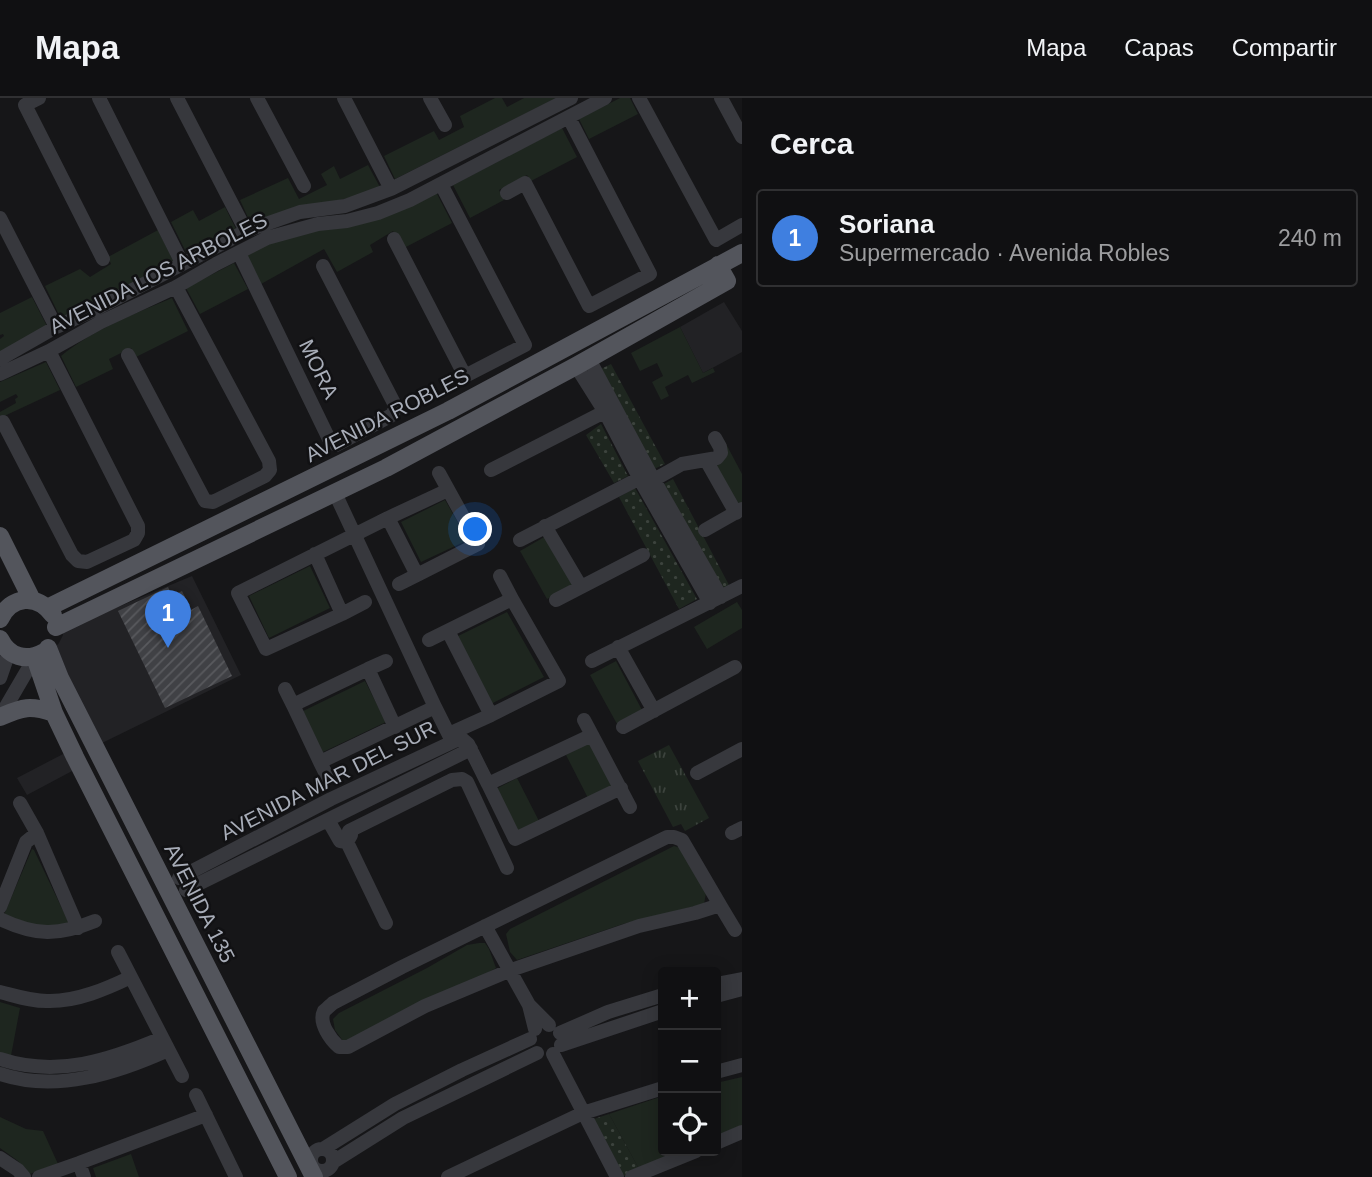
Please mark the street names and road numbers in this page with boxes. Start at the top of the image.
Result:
street label: AVENIDA LOS ARBOLES [45,208,271,338]
street label: MORA [295,336,343,402]
street label: AVENIDA ROBLES [301,364,473,466]
street label: AVENIDA MAR DEL SUR [217,716,439,844]
street label: AVENIDA 135 [160,840,240,966]

